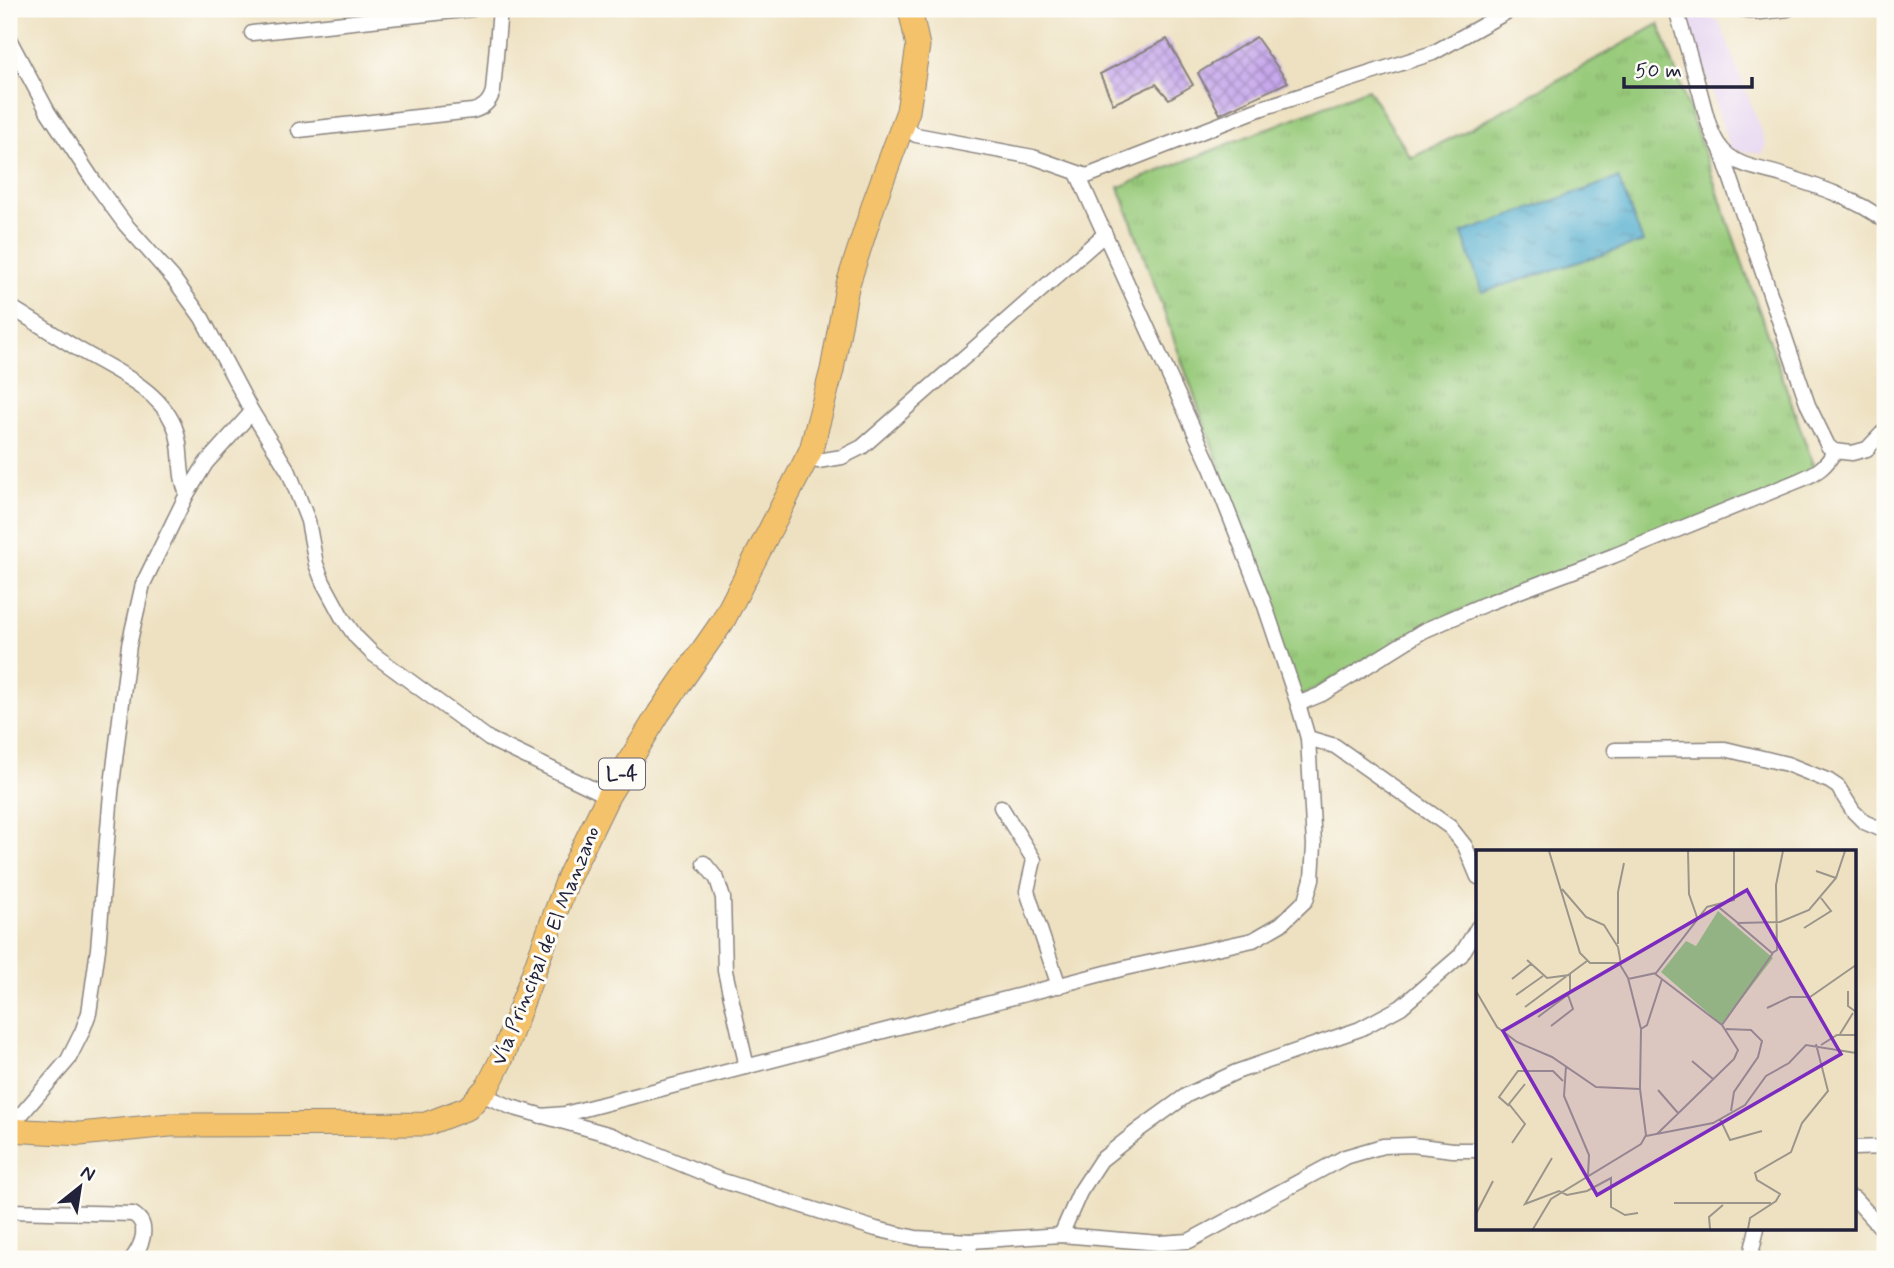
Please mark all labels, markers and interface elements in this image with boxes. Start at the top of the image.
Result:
scale bar [1624,46,1752,90]
text: 50 m [1635,57,1682,85]
road number: L-4 [599,758,645,790]
street label: Vía Principal de El Manzano [485,822,607,1070]
inset map [1476,850,1856,1230]
north arrow [46,1152,116,1222]
text: N [76,1160,99,1188]

